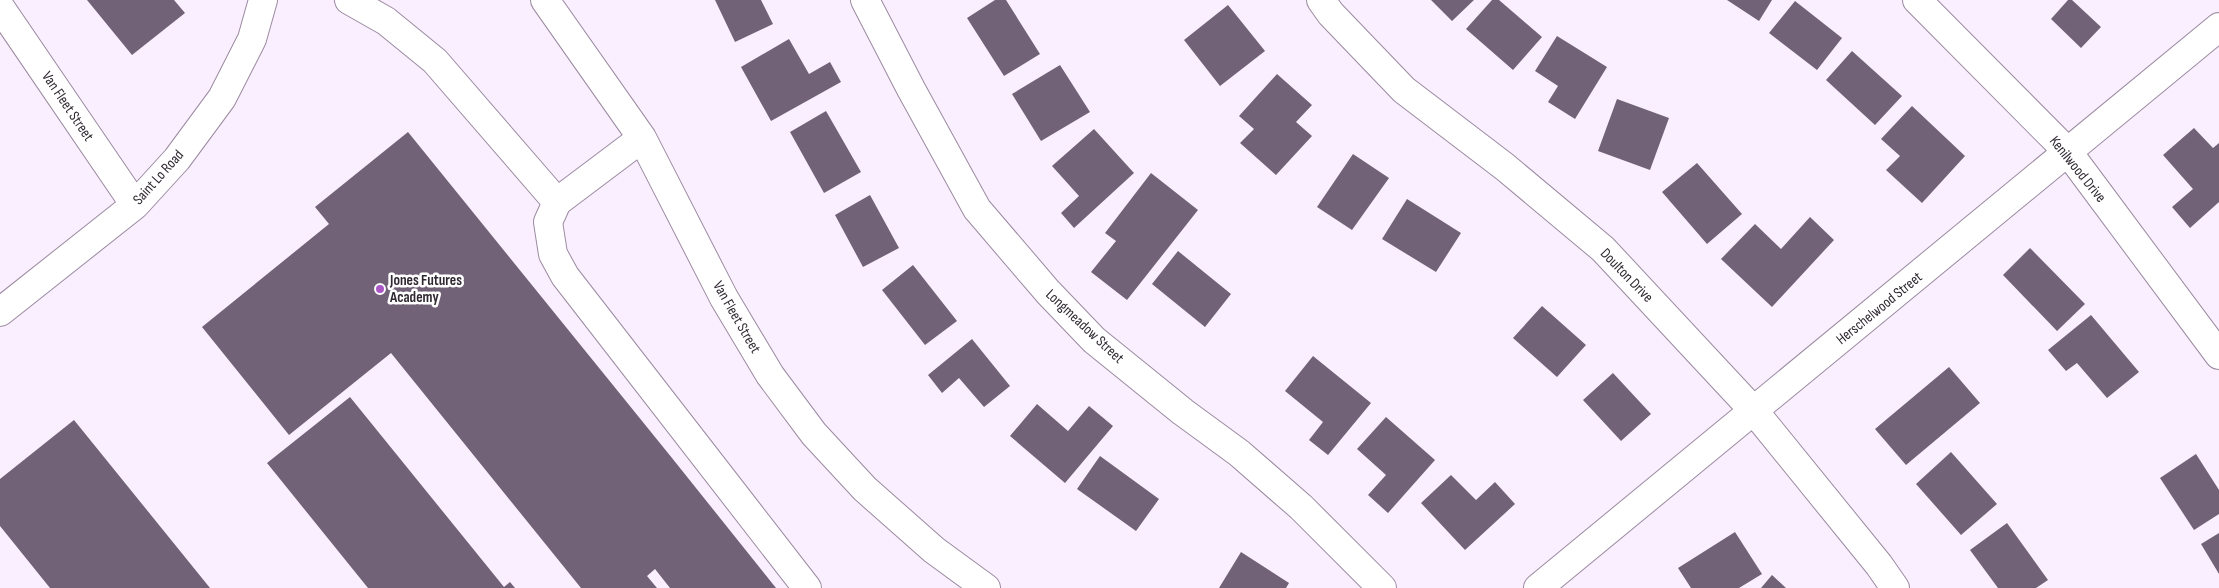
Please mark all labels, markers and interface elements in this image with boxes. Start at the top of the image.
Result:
street label: Van Fleet Street [37,68,98,145]
street label: Kenilwood Drive [2045,132,2110,206]
street label: Saint Lo Road [129,146,188,209]
street label: Doulton Drive [1596,244,1657,307]
street label: Herschelwood Street [1832,268,1927,349]
place label: Jones Futures Academy [389,271,462,307]
street label: Van Fleet Street [708,278,765,357]
marker: Jones Futures Academy [374,283,386,295]
street label: Longmeadow Street [1041,285,1128,368]

